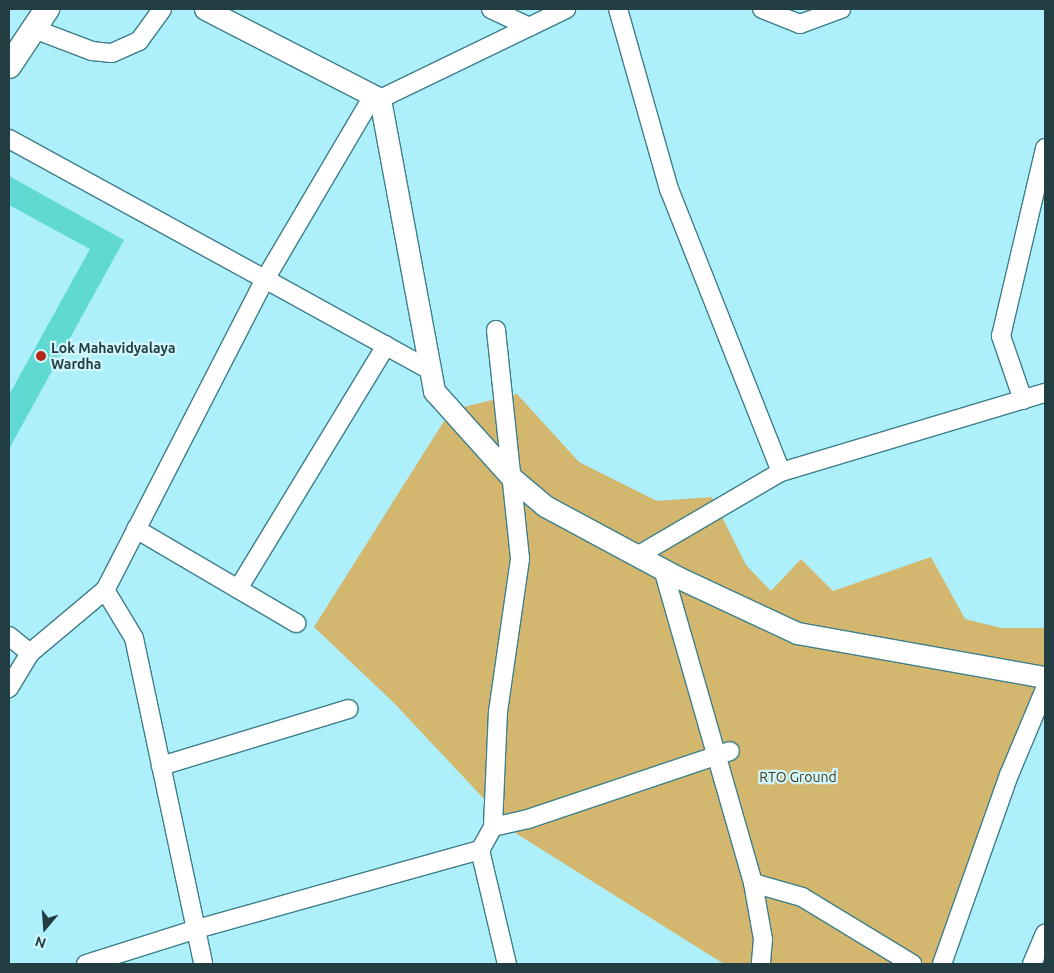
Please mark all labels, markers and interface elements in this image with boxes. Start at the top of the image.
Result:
place label: Lok Mahavidyalaya Wardha [51,340,176,372]
marker: Lok Mahavidyalaya Wardha [35,350,47,362]
park label: RTO Ground [759,769,837,785]
north arrow [20,903,70,953]
text: N [33,933,48,951]

